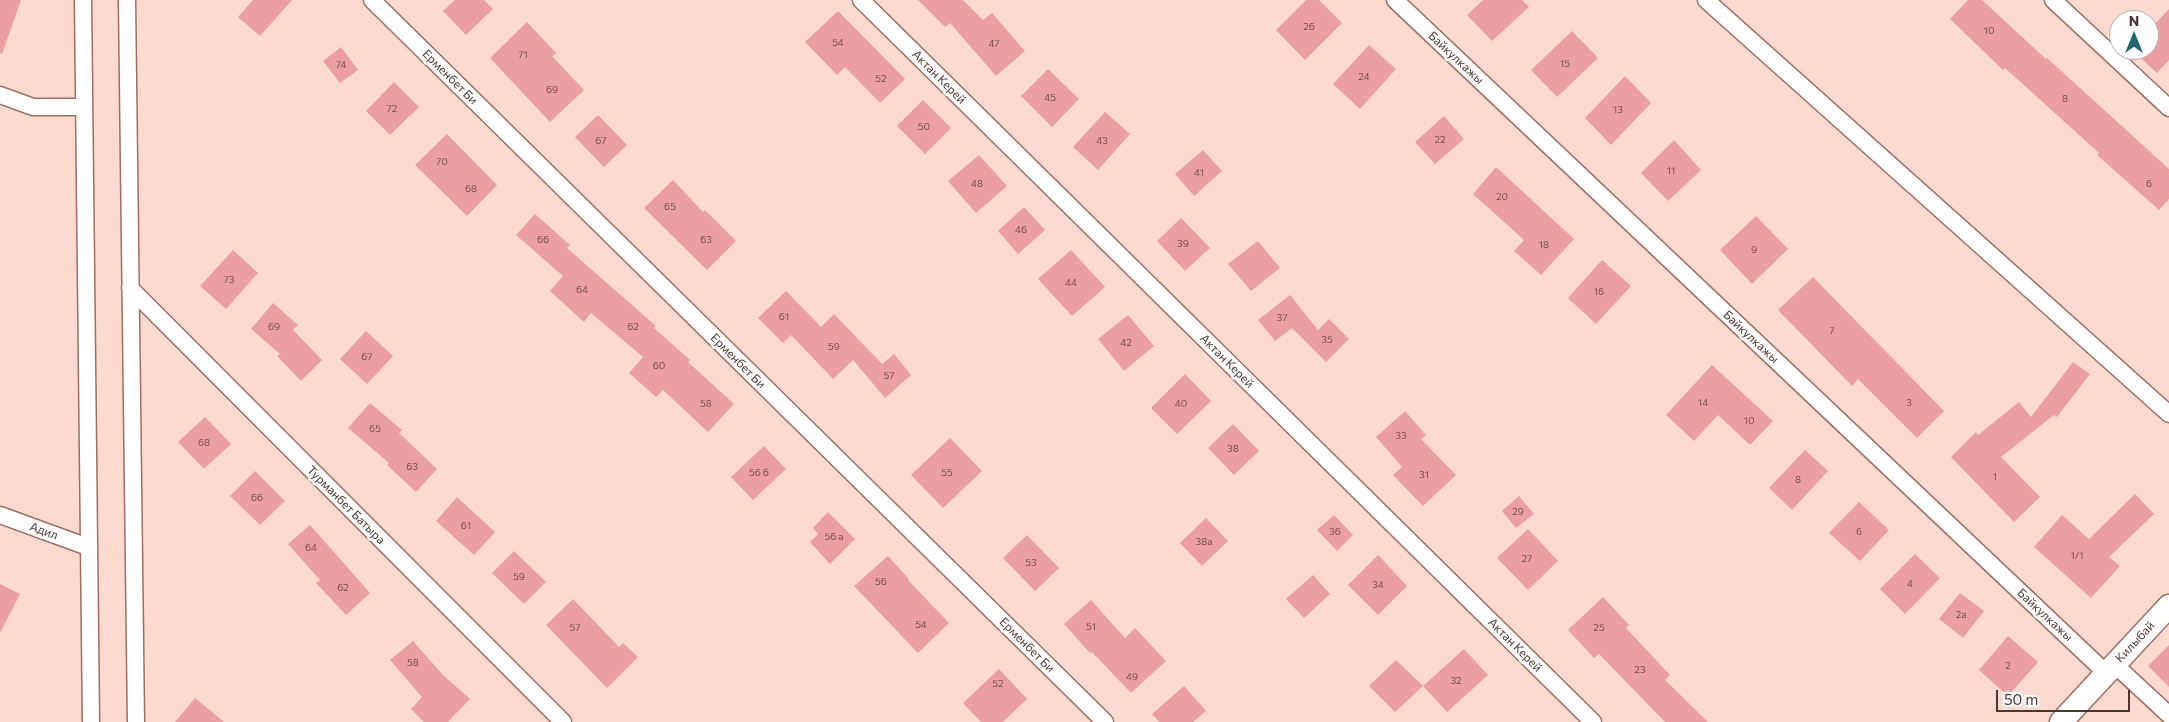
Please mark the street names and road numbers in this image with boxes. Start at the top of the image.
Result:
street label: Байкулкажы [1425,29,1487,87]
street label: Ерменбет Би [420,47,480,107]
street label: Актан Керей [909,47,969,107]
street label: Байкулкажы [1720,308,1782,366]
street label: Ерменбет Би [708,331,768,391]
street label: Актан Керей [1197,331,1257,391]
street label: Турманбет Батыра [304,463,388,547]
street label: Адил [28,519,60,543]
street label: Байкулкажы [2014,586,2076,644]
street label: Ерменбет Би [997,615,1057,675]
street label: Актан Керей [1485,615,1545,675]
street label: Килыбай [2112,618,2158,666]

